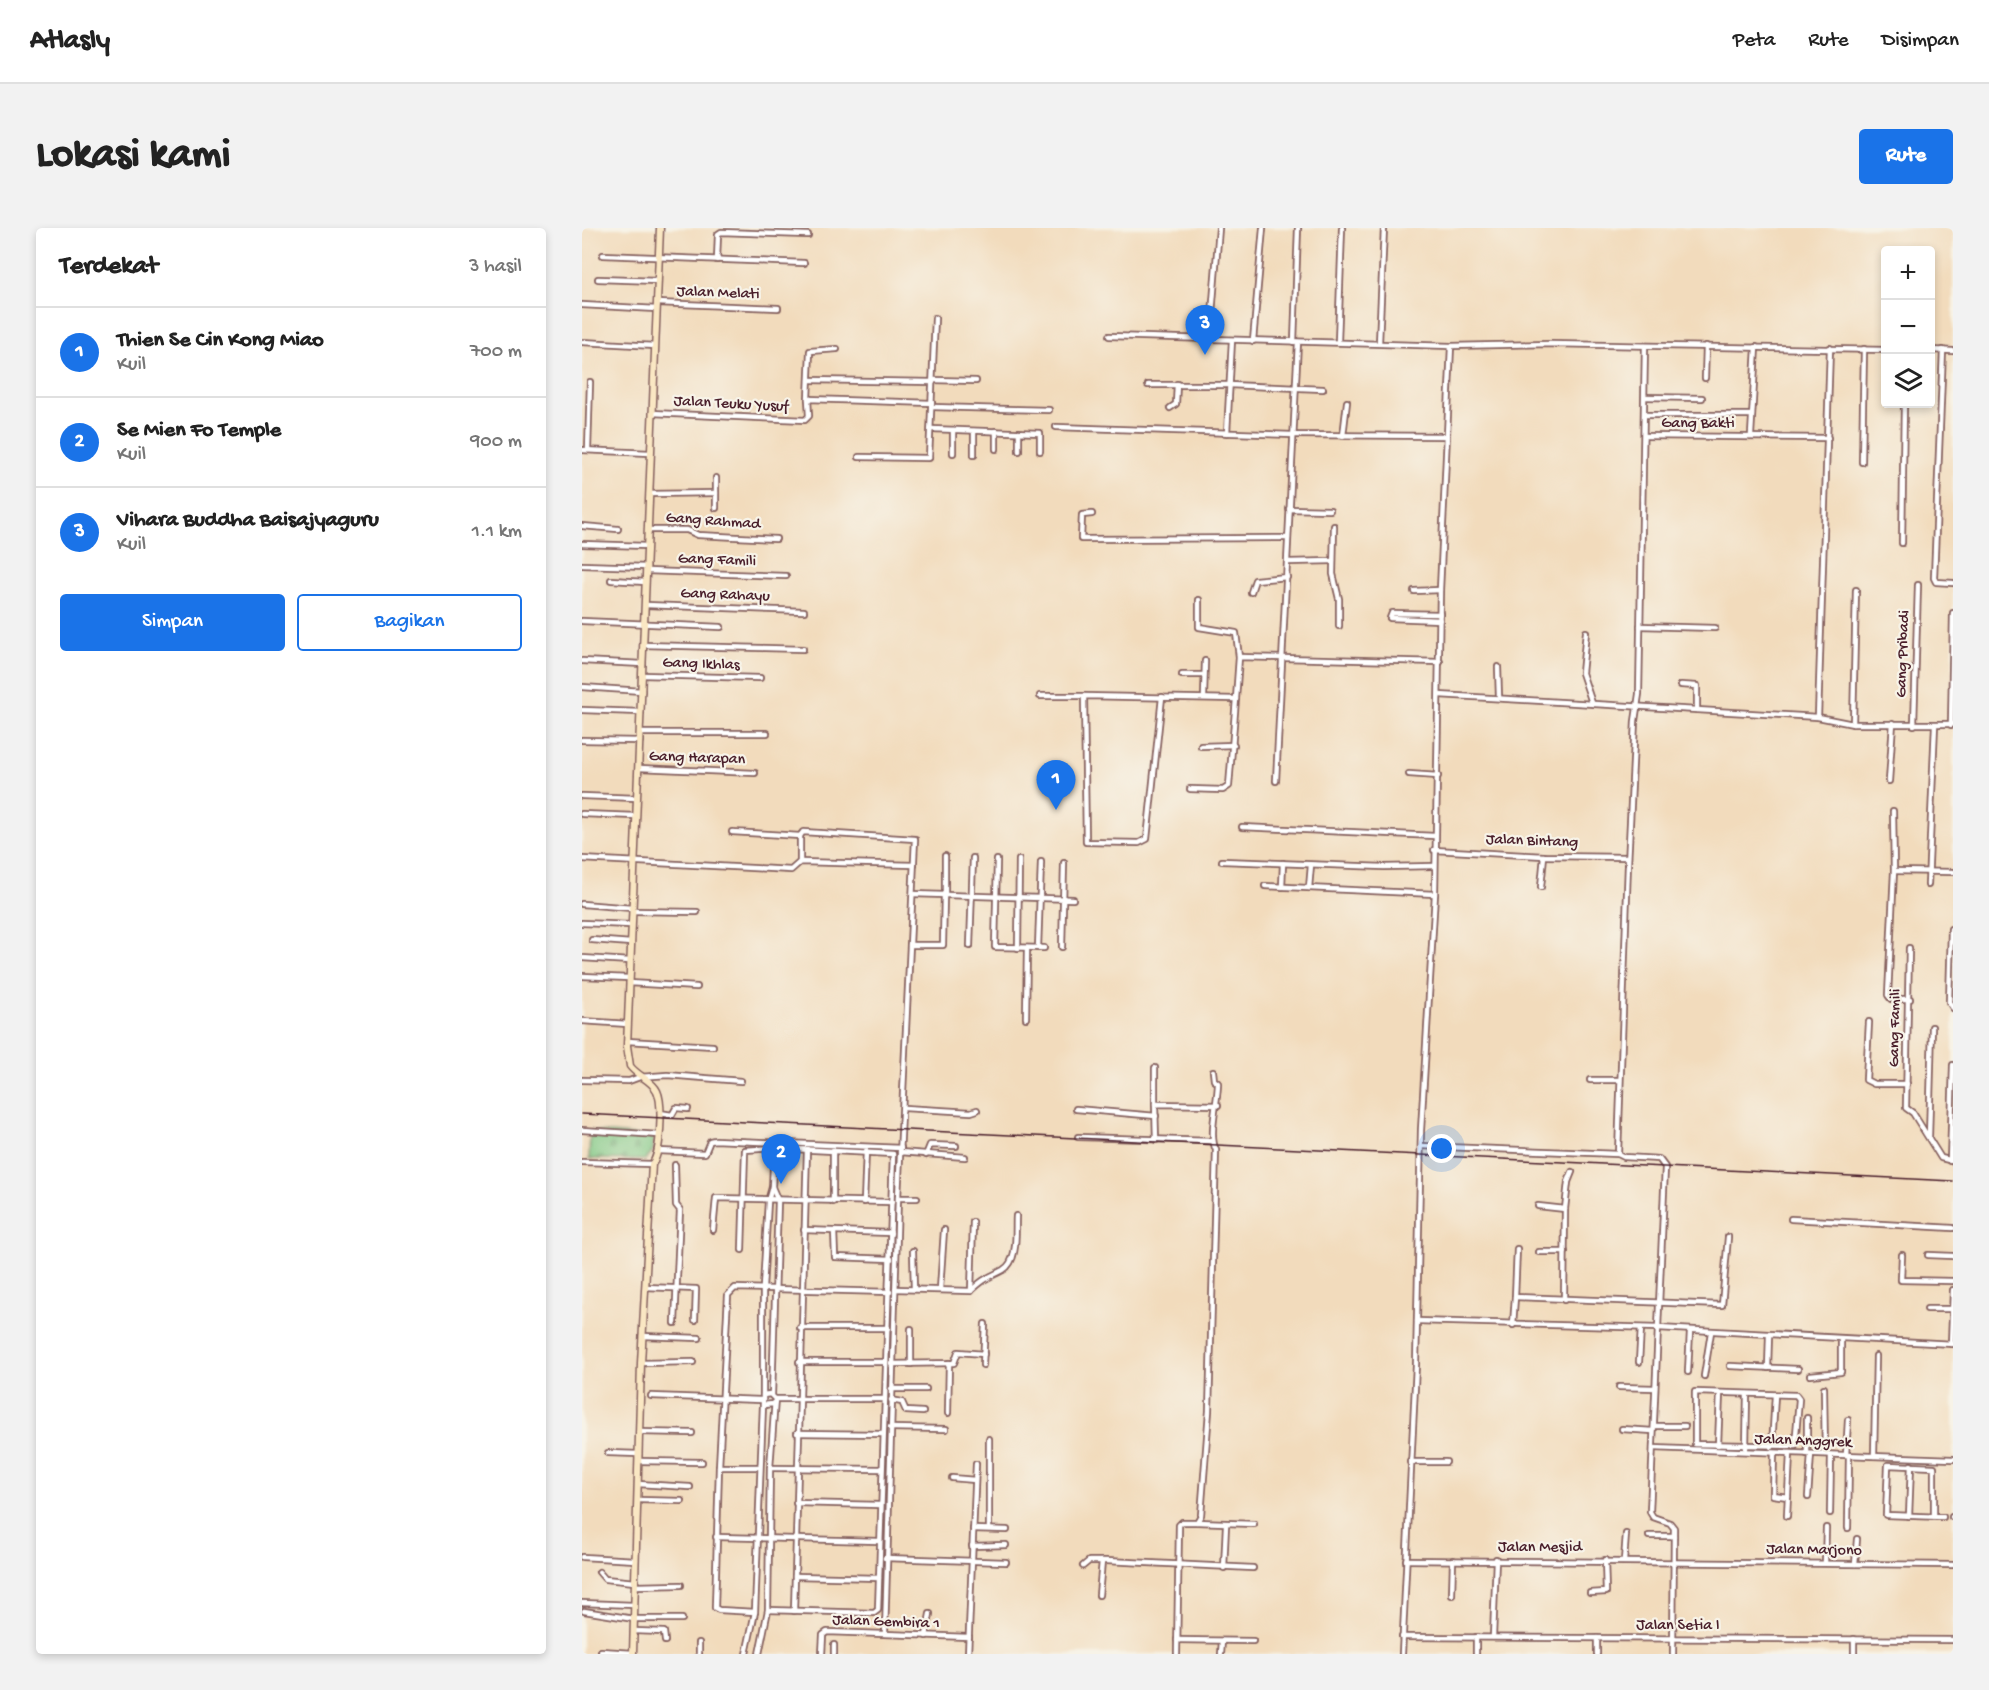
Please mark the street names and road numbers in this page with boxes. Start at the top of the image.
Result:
street label: Jalan Melati [676,283,760,305]
street label: Jalan Teuku Yusuf [673,393,790,418]
street label: Gang Bakti [1661,415,1735,434]
street label: Gang Rahmad [665,509,763,535]
street label: Gang Famili [678,550,756,572]
street label: Gang Rahayu [680,585,771,607]
street label: Gang Pribadi [1893,610,1915,698]
street label: Gang Ikhlas [662,654,741,676]
street label: Gang Harapan [649,748,746,770]
street label: Jalan Bintang [1485,831,1579,853]
street label: Gang Famili [1886,989,1906,1067]
street label: Jalan Anggrek [1754,1431,1854,1453]
street label: Jalan Mesjid [1498,1539,1584,1558]
street label: Jalan Marjono [1766,1541,1862,1561]
street label: Jalan Gembira 1 [832,1612,940,1634]
street label: Jalan Setia I [1636,1617,1720,1636]

